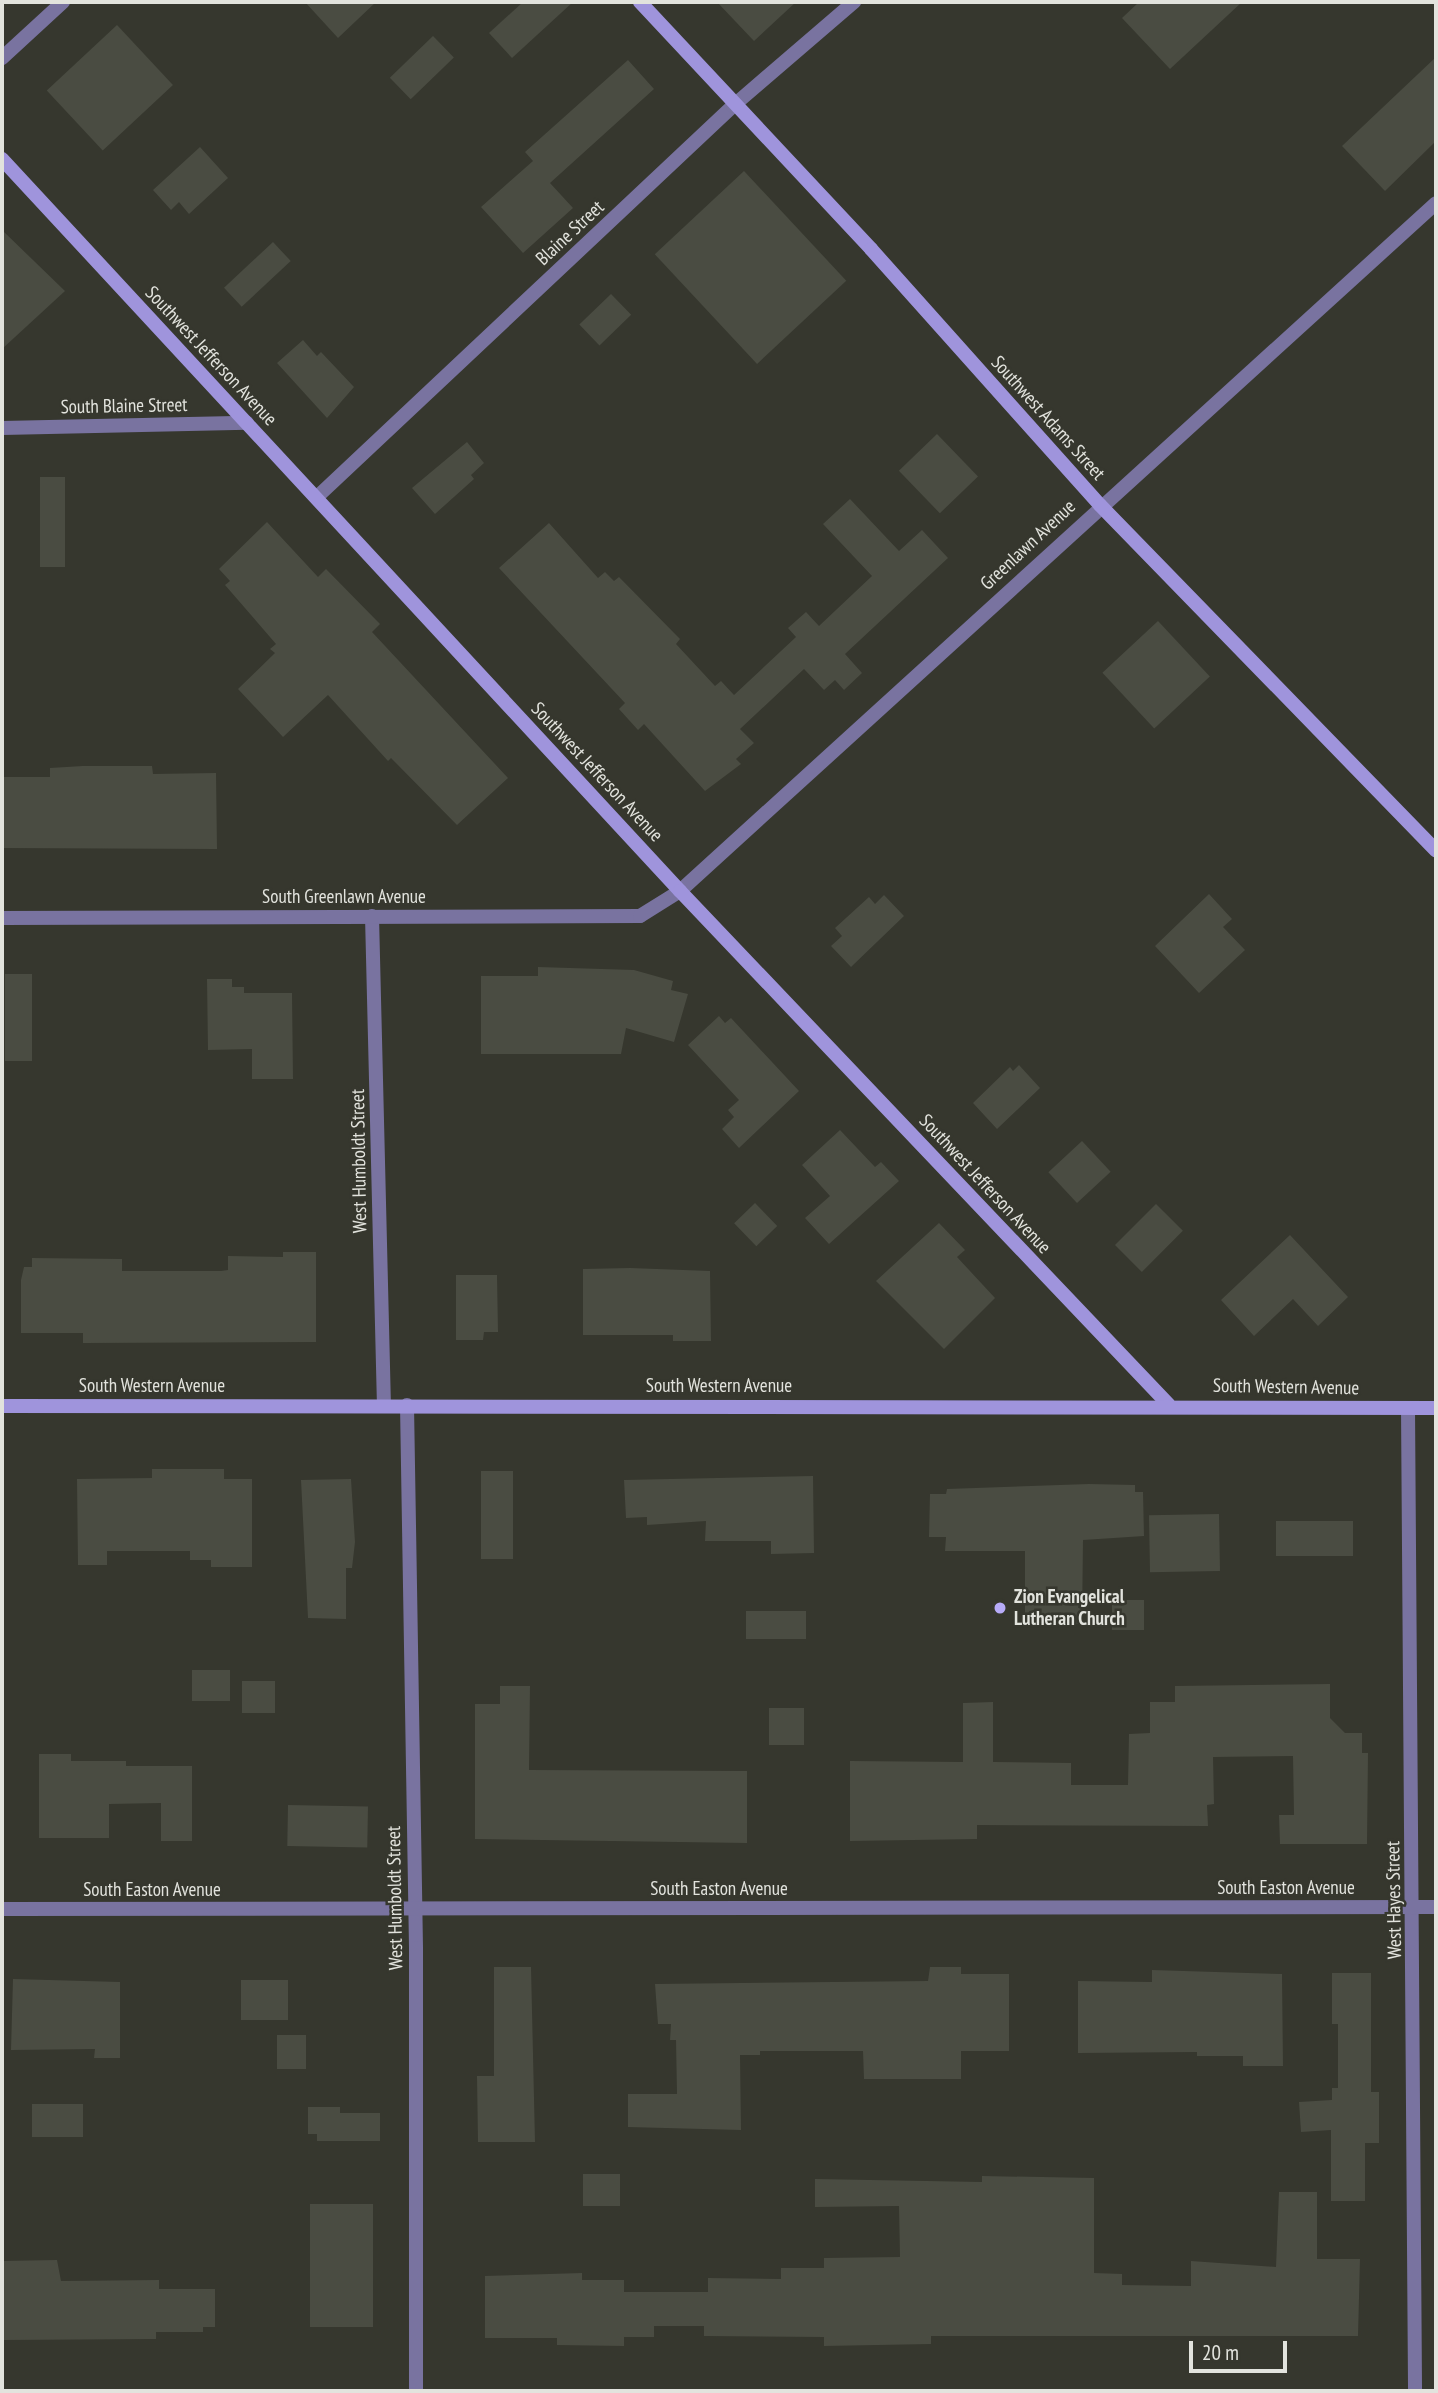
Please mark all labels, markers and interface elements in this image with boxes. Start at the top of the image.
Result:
street label: Blaine Street [531,196,609,270]
street label: Southwest Jefferson Avenue [140,281,282,431]
street label: Southwest Adams Street [986,351,1110,485]
street label: South Blaine Street [60,393,188,419]
street label: Greenlawn Avenue [976,495,1080,595]
street label: Southwest Jefferson Avenue [526,697,668,847]
street label: South Greenlawn Avenue [262,886,426,908]
street label: West Humboldt Street [346,1089,372,1233]
street label: Southwest Jefferson Avenue [914,1109,1056,1259]
street label: South Western Avenue [1212,1374,1360,1400]
street label: South Western Avenue [78,1375,226,1397]
street label: South Western Avenue [645,1375,793,1397]
place label: Zion Evangelical Lutheran Church [1014,1586,1125,1630]
marker: Zion Evangelical Lutheran Church [992,1600,1008,1616]
street label: West Humboldt Street [382,1826,408,1970]
street label: West Hayes Street [1382,1841,1406,1959]
street label: South Easton Avenue [1217,1877,1355,1899]
street label: South Easton Avenue [650,1878,788,1900]
street label: South Easton Avenue [83,1879,221,1901]
scale bar [1193,2326,1291,2370]
text: 20 m [1202,2339,1239,2366]

